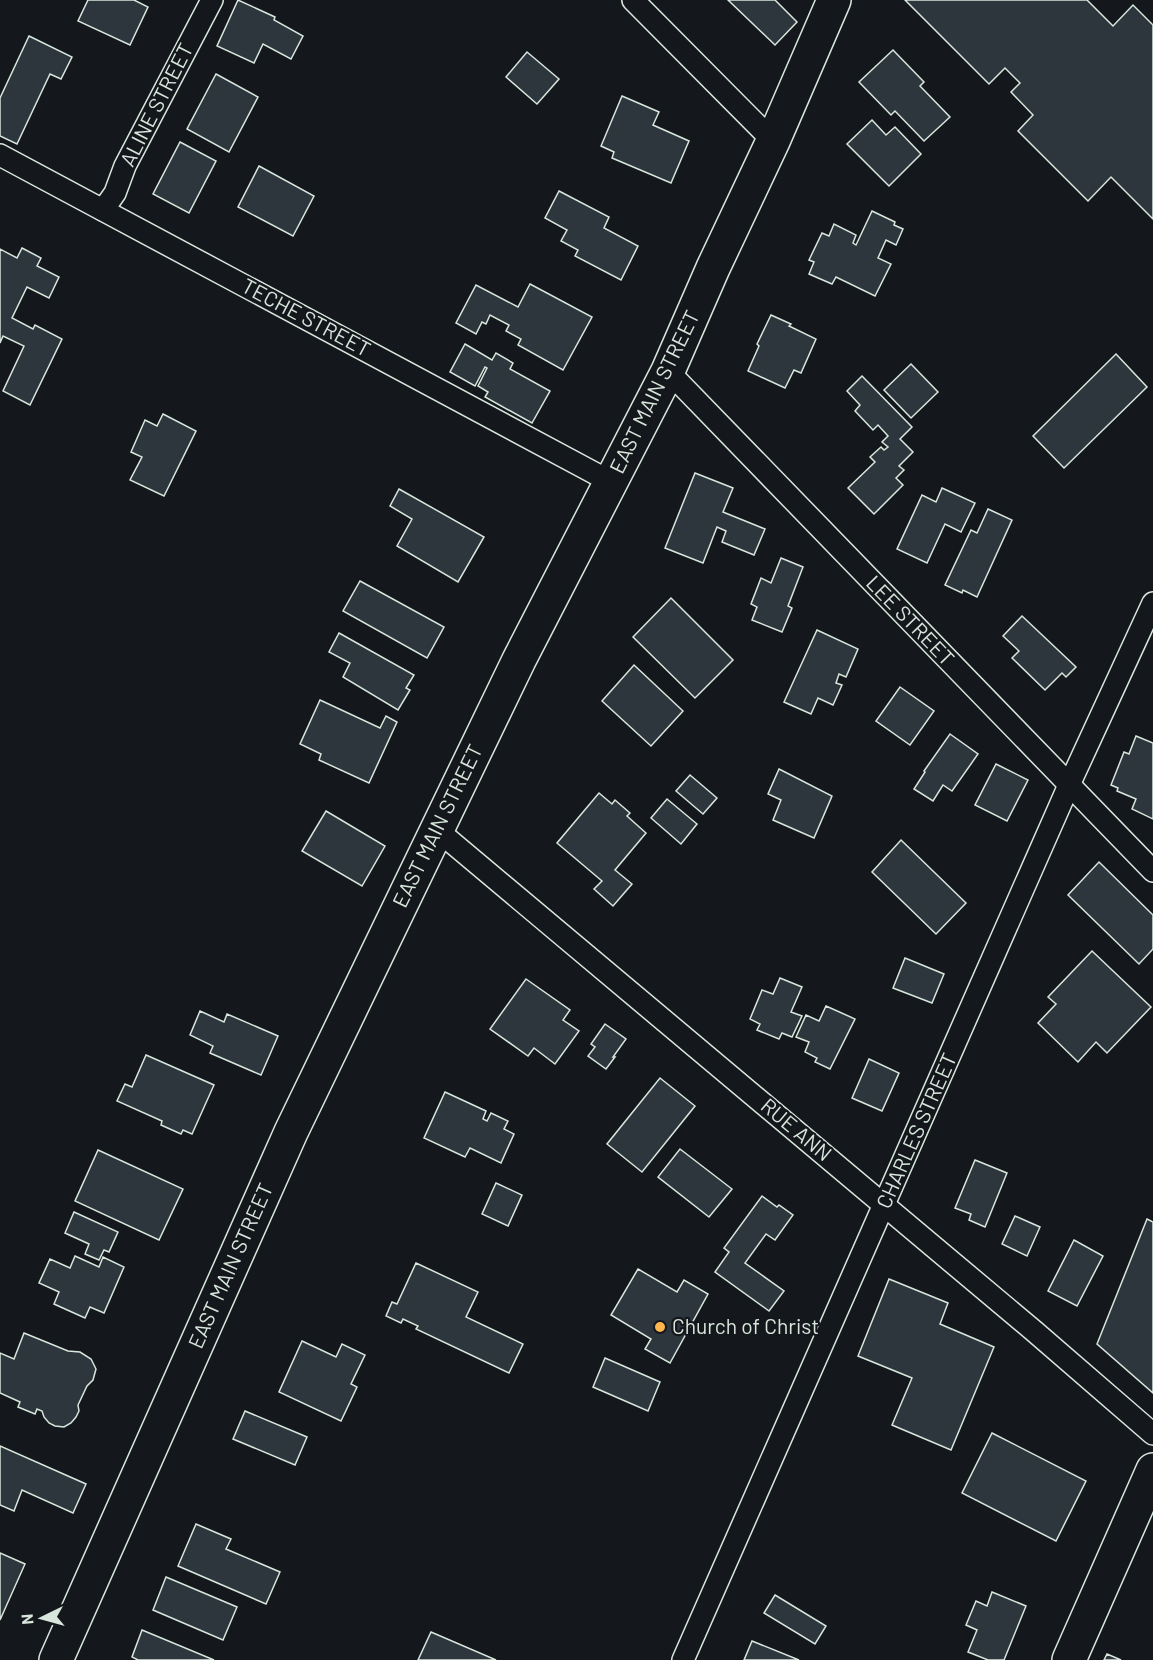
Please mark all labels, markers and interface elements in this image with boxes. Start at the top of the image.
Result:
street label: ALINE STREET [114,39,197,170]
street label: TECHE STREET [238,272,375,361]
street label: EAST MAIN STREET [603,306,704,477]
street label: LEE STREET [862,570,960,670]
street label: EAST MAIN STREET [386,740,487,911]
street label: CHARLES STREET [870,1049,961,1212]
street label: RUE ANN [757,1092,837,1165]
street label: EAST MAIN STREET [182,1179,277,1352]
place label: Church of Christ [672,1313,819,1338]
marker: Church of Christ [653,1320,667,1334]
north arrow [12,1588,72,1648]
text: N [17,1613,36,1625]

